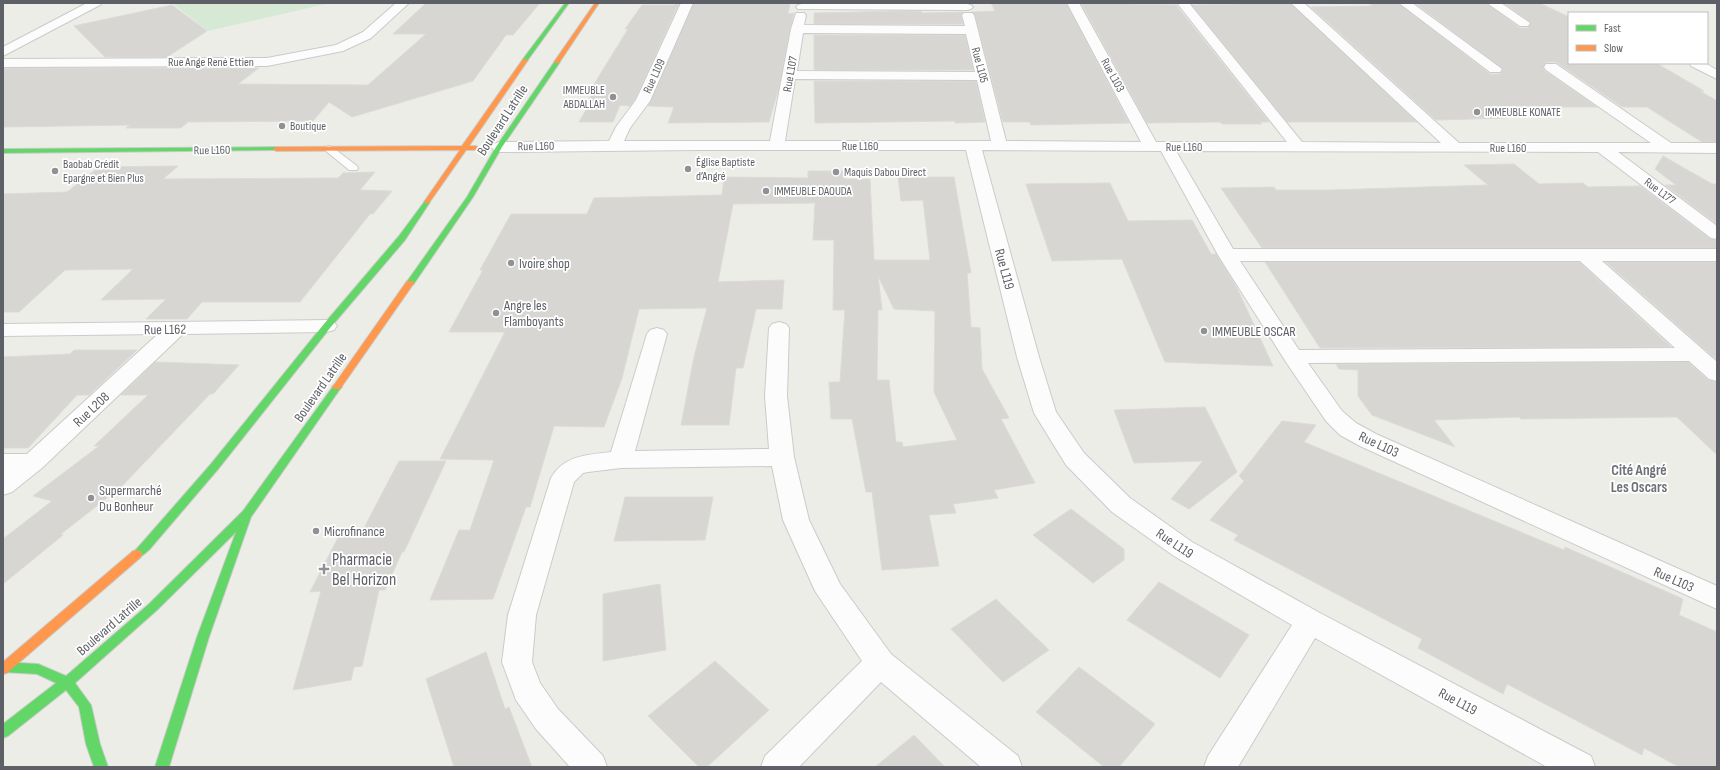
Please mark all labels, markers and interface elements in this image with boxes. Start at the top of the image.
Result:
legend [1568,12,1708,64]
text: Fast [1604,21,1621,36]
text: Slow [1604,41,1623,56]
street label: Rue L105 [968,46,991,85]
street label: Rue Ange René Ettien [168,55,254,70]
street label: Rue L107 [780,55,801,93]
street label: Rue L109 [640,56,669,96]
street label: Rue L103 [1097,56,1128,95]
street label: Boulevard Latrille [473,82,532,159]
place label: IMMEUBLE ABDALLAH [562,83,605,112]
marker: IMMEUBLE ABDALLAH [608,92,618,102]
place label: IMMEUBLE KONATE [1485,105,1561,120]
marker: IMMEUBLE KONATE [1472,107,1482,117]
place label: Boutique [290,119,326,134]
marker: Boutique [277,121,287,131]
street label: Rue L160 [518,139,554,154]
street label: Rue L160 [842,139,878,154]
street label: Rue L160 [1166,140,1202,155]
street label: Rue L160 [1490,141,1526,156]
street label: Rue L160 [194,143,230,158]
place label: Église Baptiste d’Angré [696,155,755,184]
place label: Baobab Crédit Epargne et Bien Plus [63,157,144,186]
marker: Église Baptiste d’Angré [683,164,693,174]
place label: Maquis Dabou Direct [844,165,926,180]
marker: Baobab Crédit Epargne et Bien Plus [50,166,60,176]
marker: Maquis Dabou Direct [831,167,841,177]
street label: Rue L177 [1641,175,1679,208]
place label: IMMEUBLE DAOUDA [774,184,853,199]
marker: IMMEUBLE DAOUDA [761,186,771,196]
street label: Rue L119 [991,247,1018,291]
place label: Ivoire shop [519,255,570,272]
marker: Ivoire shop [506,258,516,268]
place label: Angre les Flamboyants [503,297,564,330]
marker: Angre les Flamboyants [491,308,501,318]
street label: Rue L162 [144,321,186,338]
place label: IMMEUBLE OSCAR [1212,323,1296,340]
marker: IMMEUBLE OSCAR [1199,326,1209,336]
street label: Boulevard Latrille [290,349,351,425]
street label: Rue L208 [70,388,113,430]
street label: Rue L103 [1356,428,1402,461]
district label: Cité Angré Les Oscars [1611,461,1667,497]
place label: Supermarché Du Bonheur [99,482,162,515]
marker: Supermarché Du Bonheur [86,493,96,503]
place label: Microfinance [324,523,385,540]
street label: Rue L119 [1153,525,1197,562]
marker: Microfinance [311,526,321,536]
place label: Pharmacie Bel Horizon [332,550,396,590]
street label: Rue L103 [1651,563,1697,596]
marker: Pharmacie Bel Horizon [319,564,329,574]
street label: Boulevard Latrille [73,593,145,659]
street label: Rue L119 [1436,684,1480,719]

